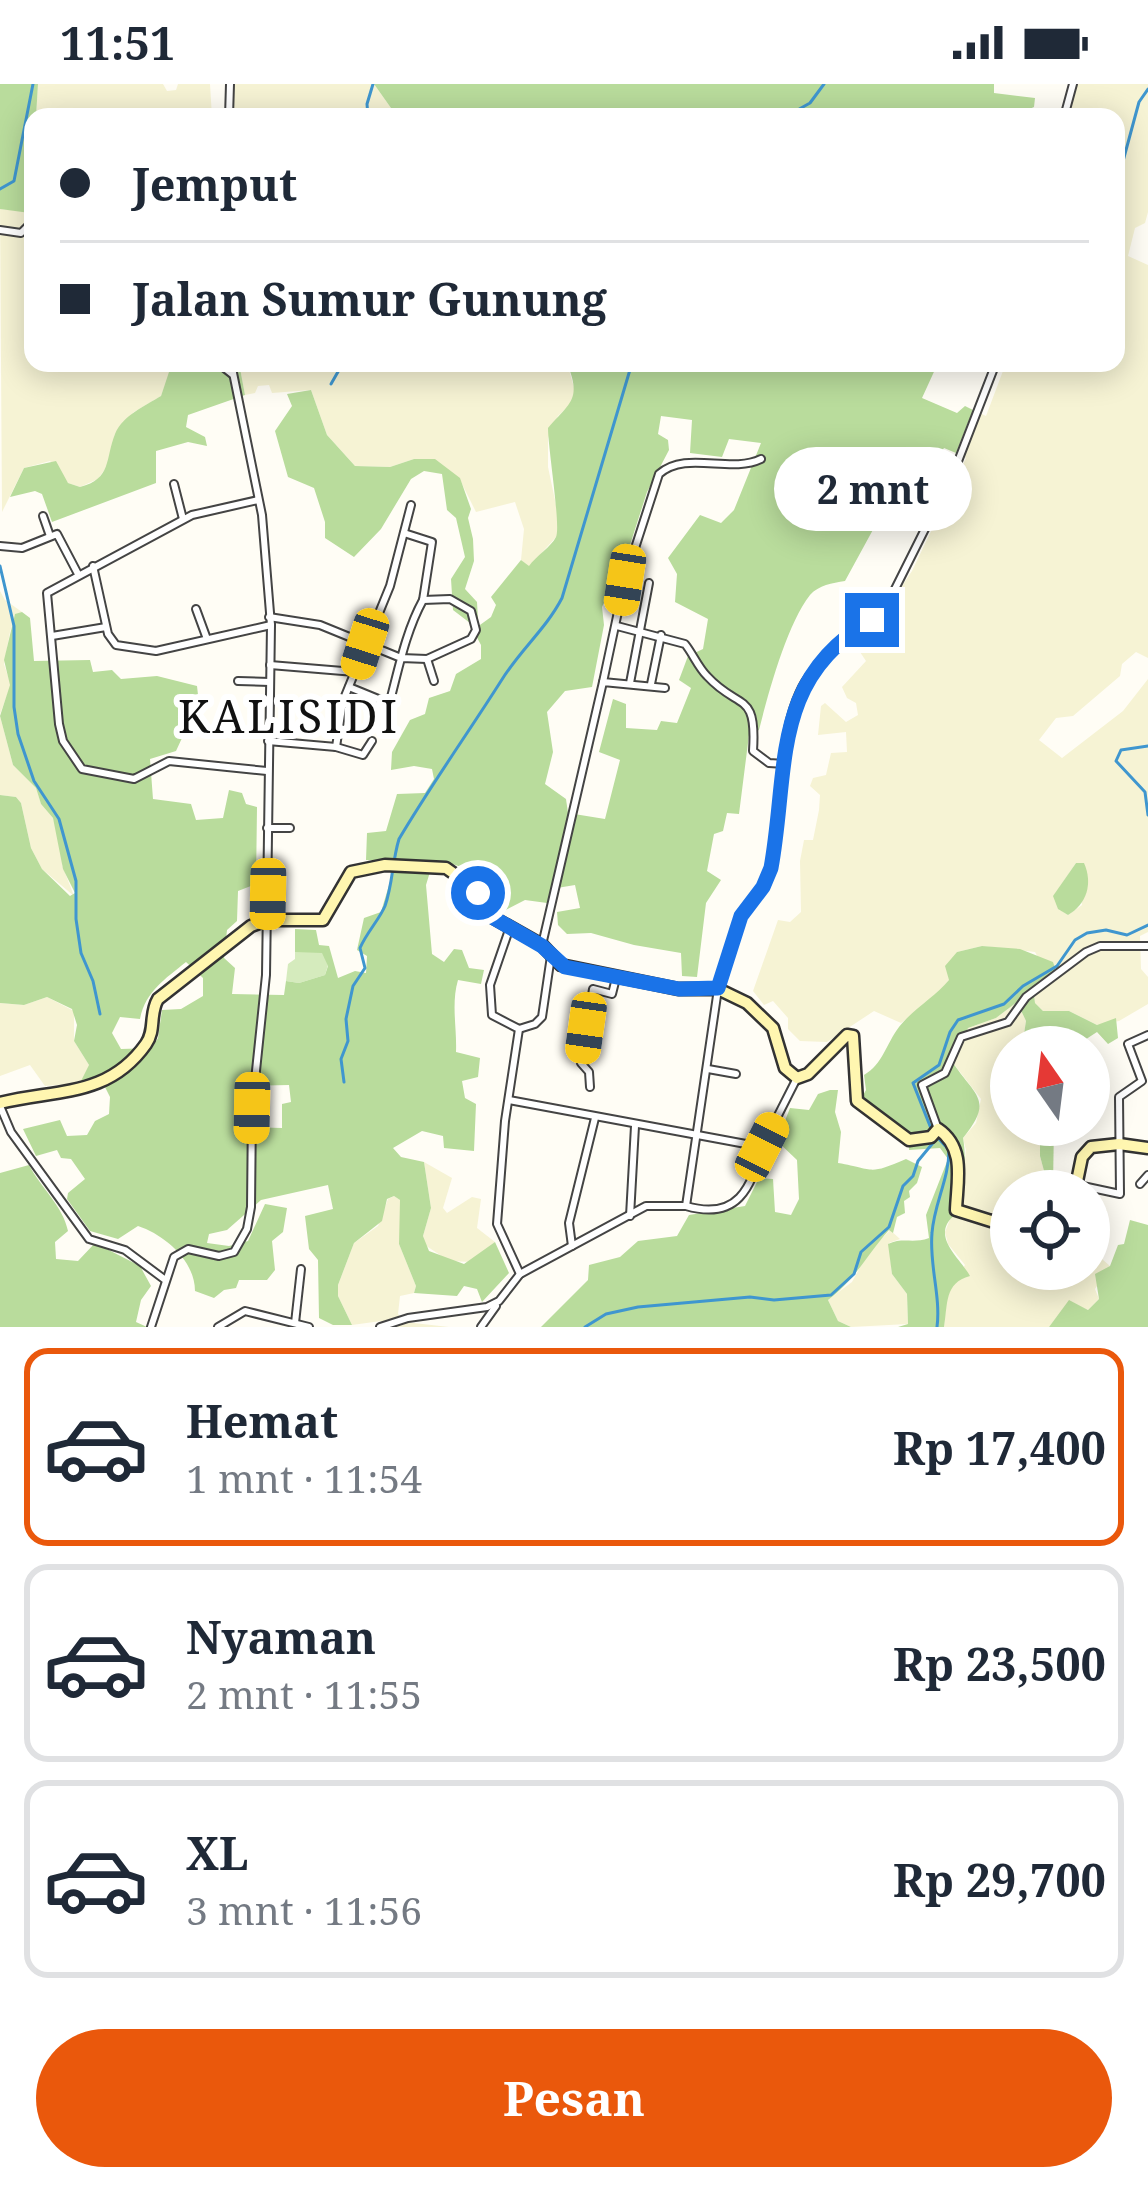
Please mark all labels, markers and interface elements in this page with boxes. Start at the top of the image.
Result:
text: 11:51 [60,12,175,73]
text: Jemput [132,153,297,214]
text: Jalan Sumur Gunung [132,268,607,329]
callout: 2 mnt [773,446,971,530]
text: 2 mnt [817,462,929,515]
car [602,542,648,618]
route end [845,593,899,647]
car [337,604,393,684]
district label: KALISIDI [178,685,400,746]
car [249,858,287,930]
route start [451,866,505,920]
car [563,990,609,1066]
north arrow [990,1026,1110,1146]
map controls [990,1026,1110,1290]
car [233,1072,271,1144]
car [730,1107,794,1187]
button: locate [990,1170,1110,1290]
text: Hemat [186,1390,338,1451]
icon: car [42,1393,150,1501]
text: Rp 17,400 [893,1417,1106,1478]
text: 1 mnt · 11:54 [186,1451,422,1504]
text: Nyaman [186,1606,376,1667]
icon: car [42,1609,150,1717]
text: Rp 23,500 [893,1633,1106,1694]
text: 2 mnt · 11:55 [186,1667,422,1720]
text: XL [186,1822,248,1883]
icon: car [42,1825,150,1933]
text: Rp 29,700 [893,1849,1106,1910]
text: 3 mnt · 11:56 [186,1883,422,1936]
button: Pesan [36,2029,1112,2167]

